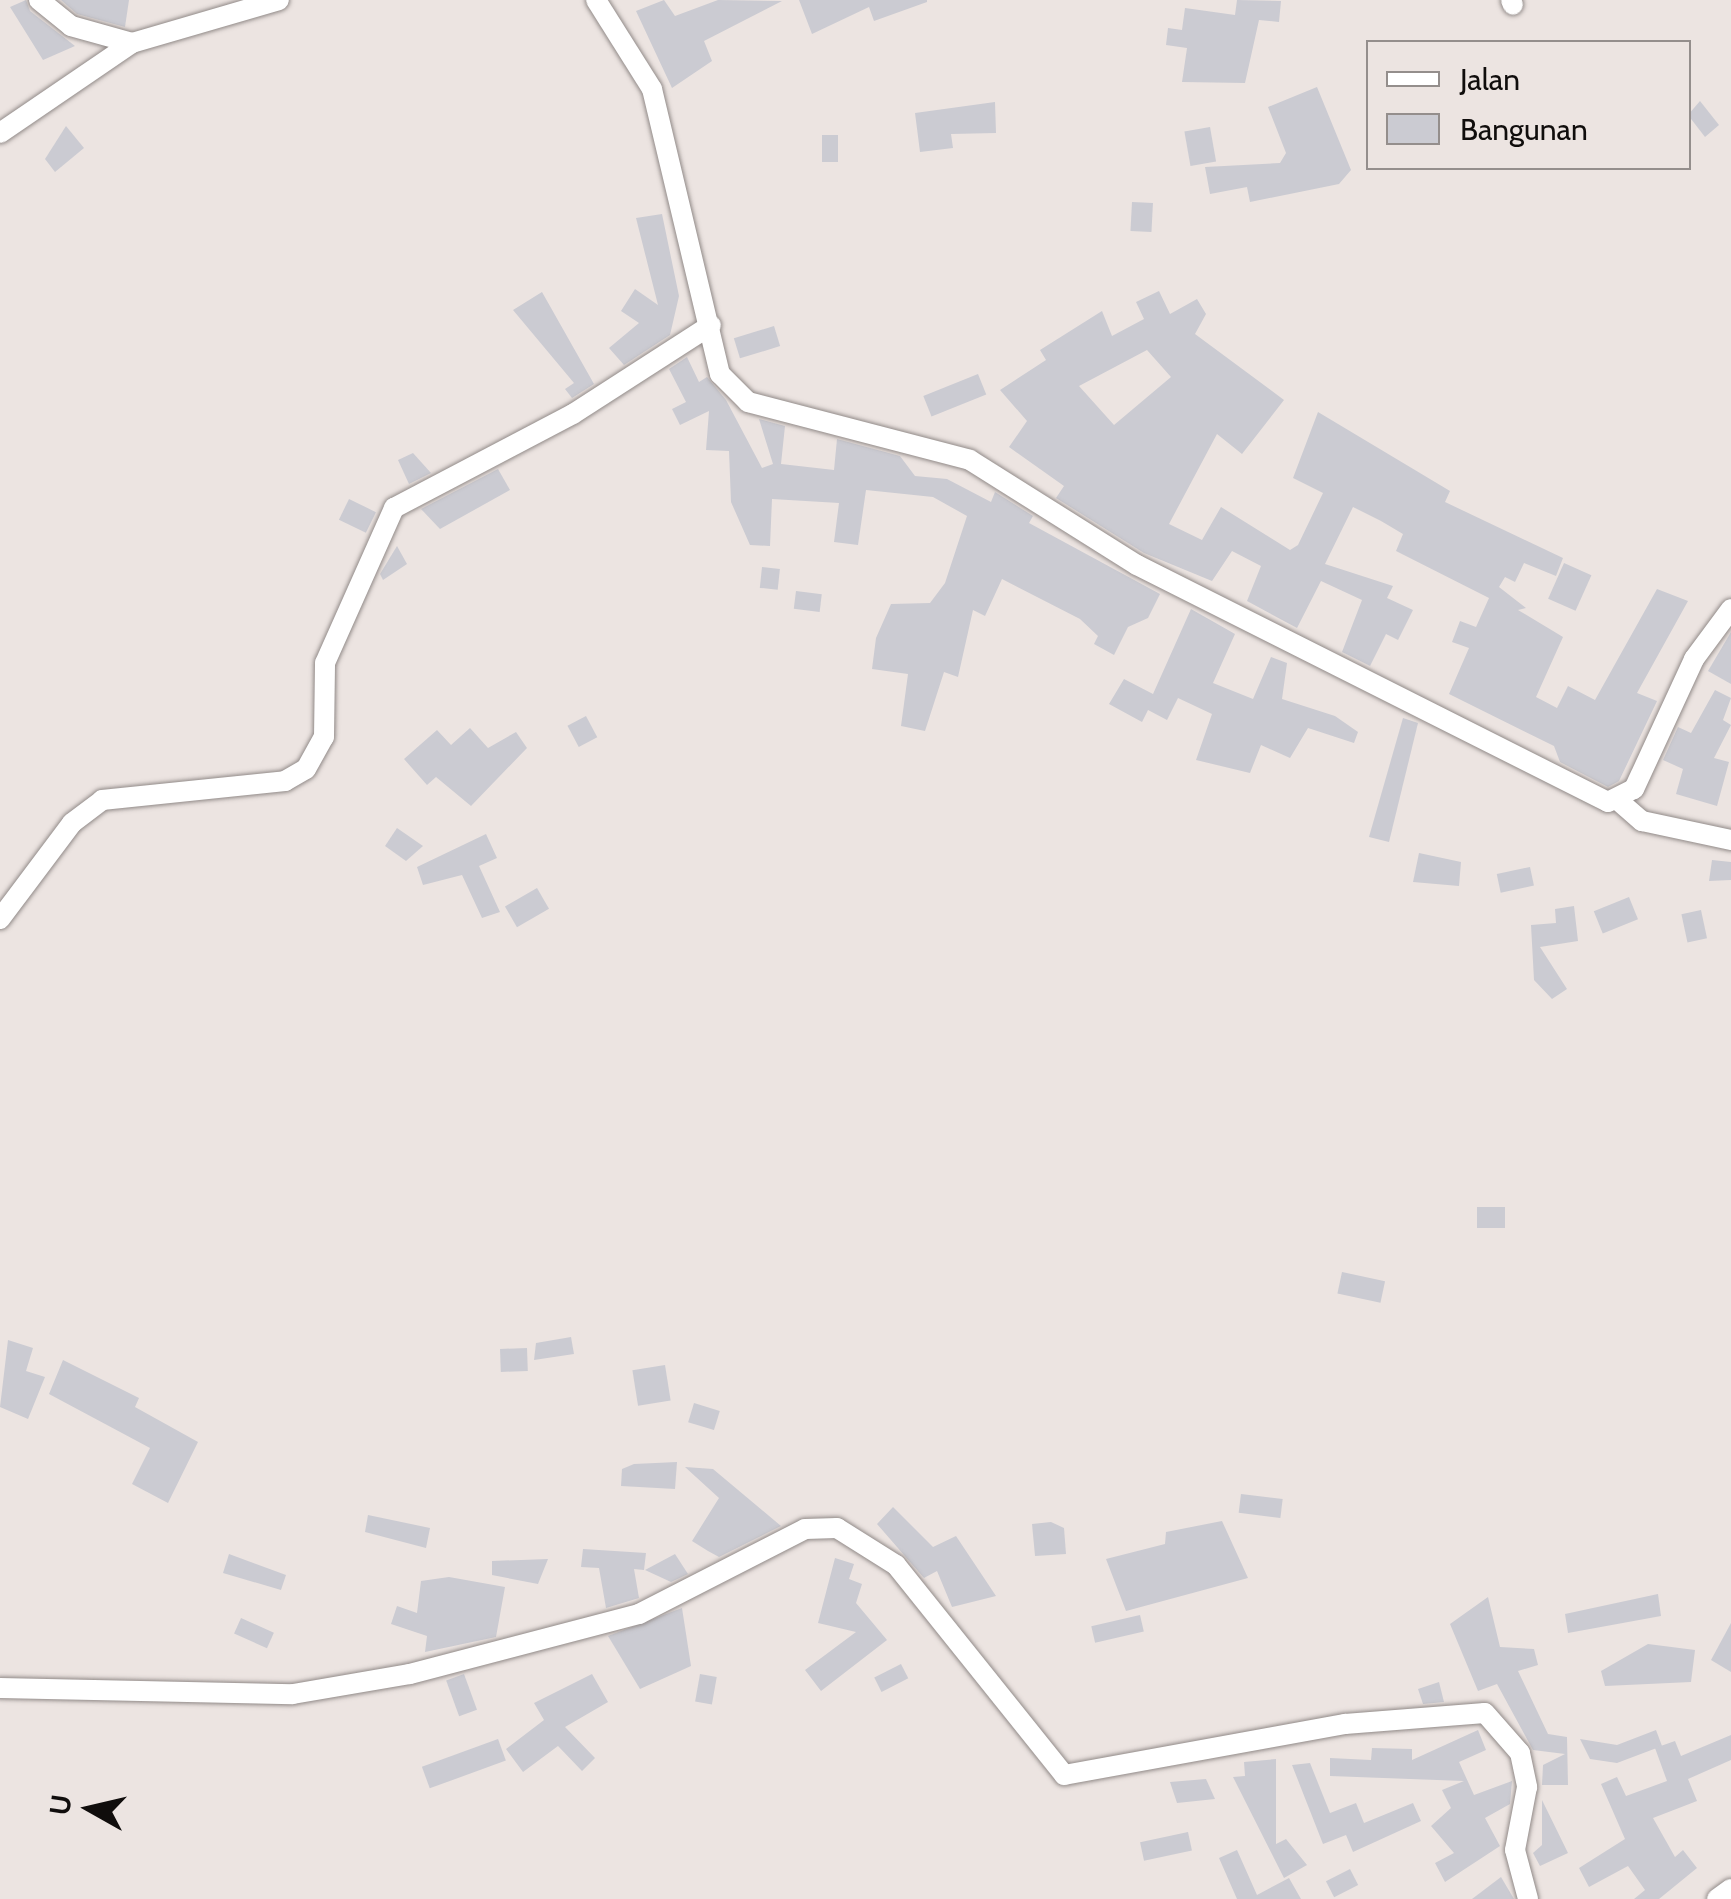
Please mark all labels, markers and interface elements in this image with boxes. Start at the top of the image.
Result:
legend [1366,40,1691,170]
text: Jalan [1460,61,1520,98]
text: Bangunan [1460,111,1588,148]
north arrow [40,1759,140,1859]
text: U [42,1793,79,1817]

